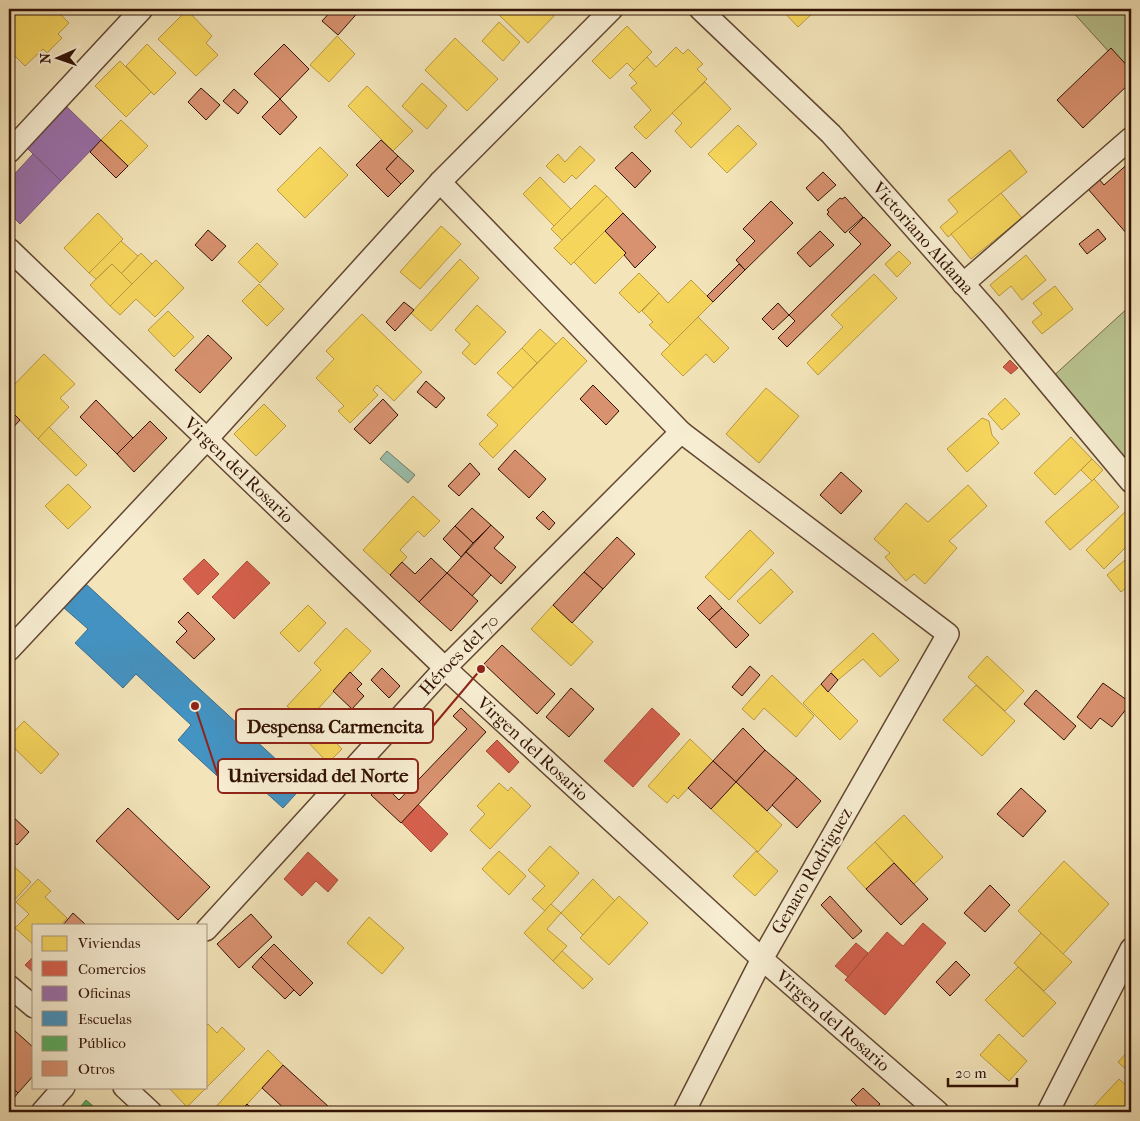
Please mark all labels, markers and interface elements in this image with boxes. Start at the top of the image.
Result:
north arrow [32,32,82,82]
text: N [37,52,54,64]
street label: Victoriano Aldama [867,177,979,299]
street label: Virgen del Rosario [179,412,298,527]
street label: Héroes del 70 [415,610,503,700]
street label: Virgen del Rosario [472,692,593,805]
callout: Despensa Carmencita [236,709,433,743]
text: Despensa Carmencita [247,716,425,738]
callout: Universidad del Norte [218,759,418,793]
text: Universidad del Norte [227,765,409,787]
street label: Genaro Rodriguez [767,804,857,938]
legend [32,924,208,1088]
text: Viviendas [77,934,141,952]
text: Comercios [78,960,146,978]
street label: Virgen del Rosario [771,965,894,1076]
text: Oficinas [78,984,131,1002]
text: Escuelas [78,1010,132,1028]
text: Público [78,1034,126,1052]
scale bar [948,1056,1016,1088]
text: Otros [78,1060,115,1078]
text: 20 m [955,1064,987,1082]

